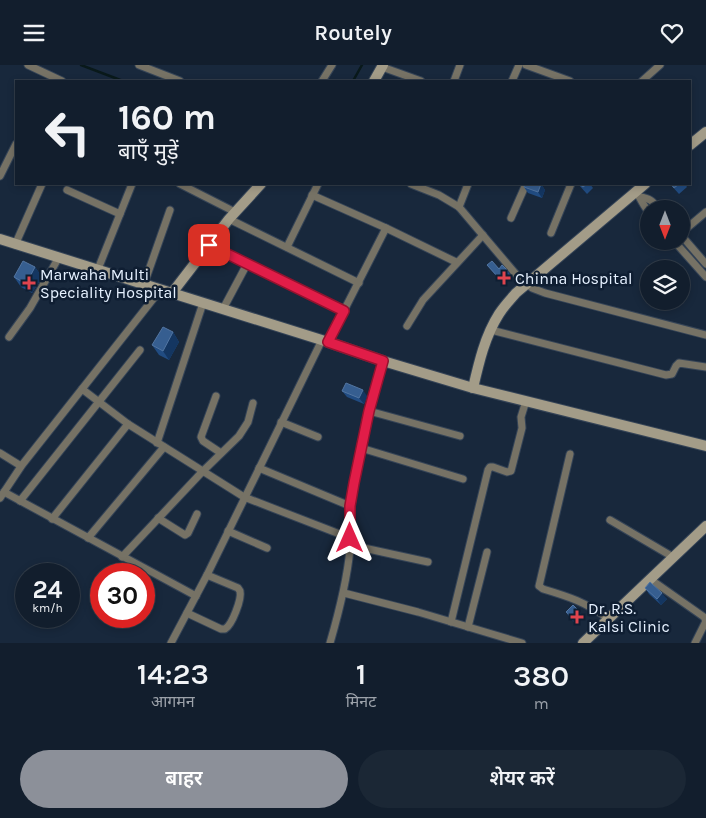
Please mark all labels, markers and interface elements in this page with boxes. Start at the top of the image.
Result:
icon: menu [20,19,48,47]
icon: heart [658,19,686,47]
text: Routely [314,20,392,46]
text: 160 m [118,97,216,138]
icon: left [35,100,100,165]
text: बाएँ मुड़ें [118,139,179,165]
north arrow [640,200,690,250]
map controls [640,200,690,310]
pin [188,224,230,266]
icon: arrive [195,231,223,259]
button: layers [640,260,690,310]
place label: Marwaha Multi Speciality Hospital [40,265,177,302]
place label: Chinna Hospital [515,269,632,288]
marker: Chinna Hospital [497,271,511,285]
marker: Marwaha Multi Speciality Hospital [22,276,36,290]
position arrow [323,511,375,563]
speed limit sign: 30 [90,563,155,628]
text: 24 [32,575,63,604]
place label: Dr. R.S. Kalsi Clinic [588,599,670,636]
text: km/h [32,601,63,615]
marker: Dr. R.S. Kalsi Clinic [570,610,584,624]
text: 14:23 [137,656,209,692]
text: 1 [356,656,366,692]
text: 380 [513,658,569,694]
text: आगमन [151,692,195,711]
text: मिनट [346,692,376,711]
text: m [534,694,549,713]
button: बाहर [20,750,348,808]
button: शेयर करें [358,750,686,808]

